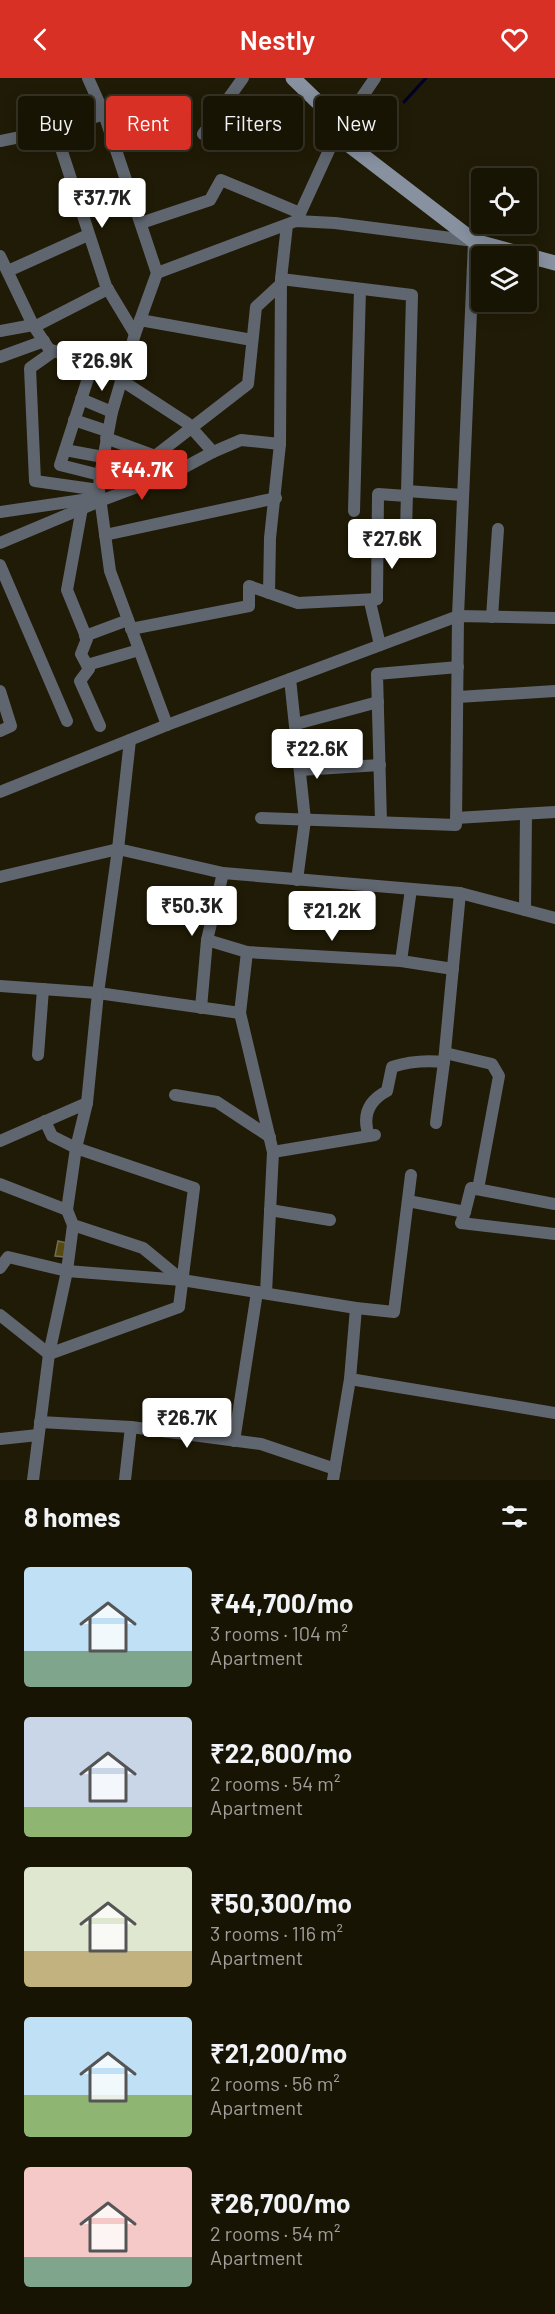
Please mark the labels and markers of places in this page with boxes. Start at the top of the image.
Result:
pin: ₹37.7K [53,178,151,229]
pin: ₹26.9K [53,341,151,392]
pin: ₹44.7K [93,450,191,501]
pin: ₹27.6K [343,519,441,570]
pin: ₹22.6K [268,729,366,780]
pin: ₹50.3K [143,886,241,937]
pin: ₹21.2K [283,891,381,942]
pin: ₹26.7K [138,1398,236,1449]

